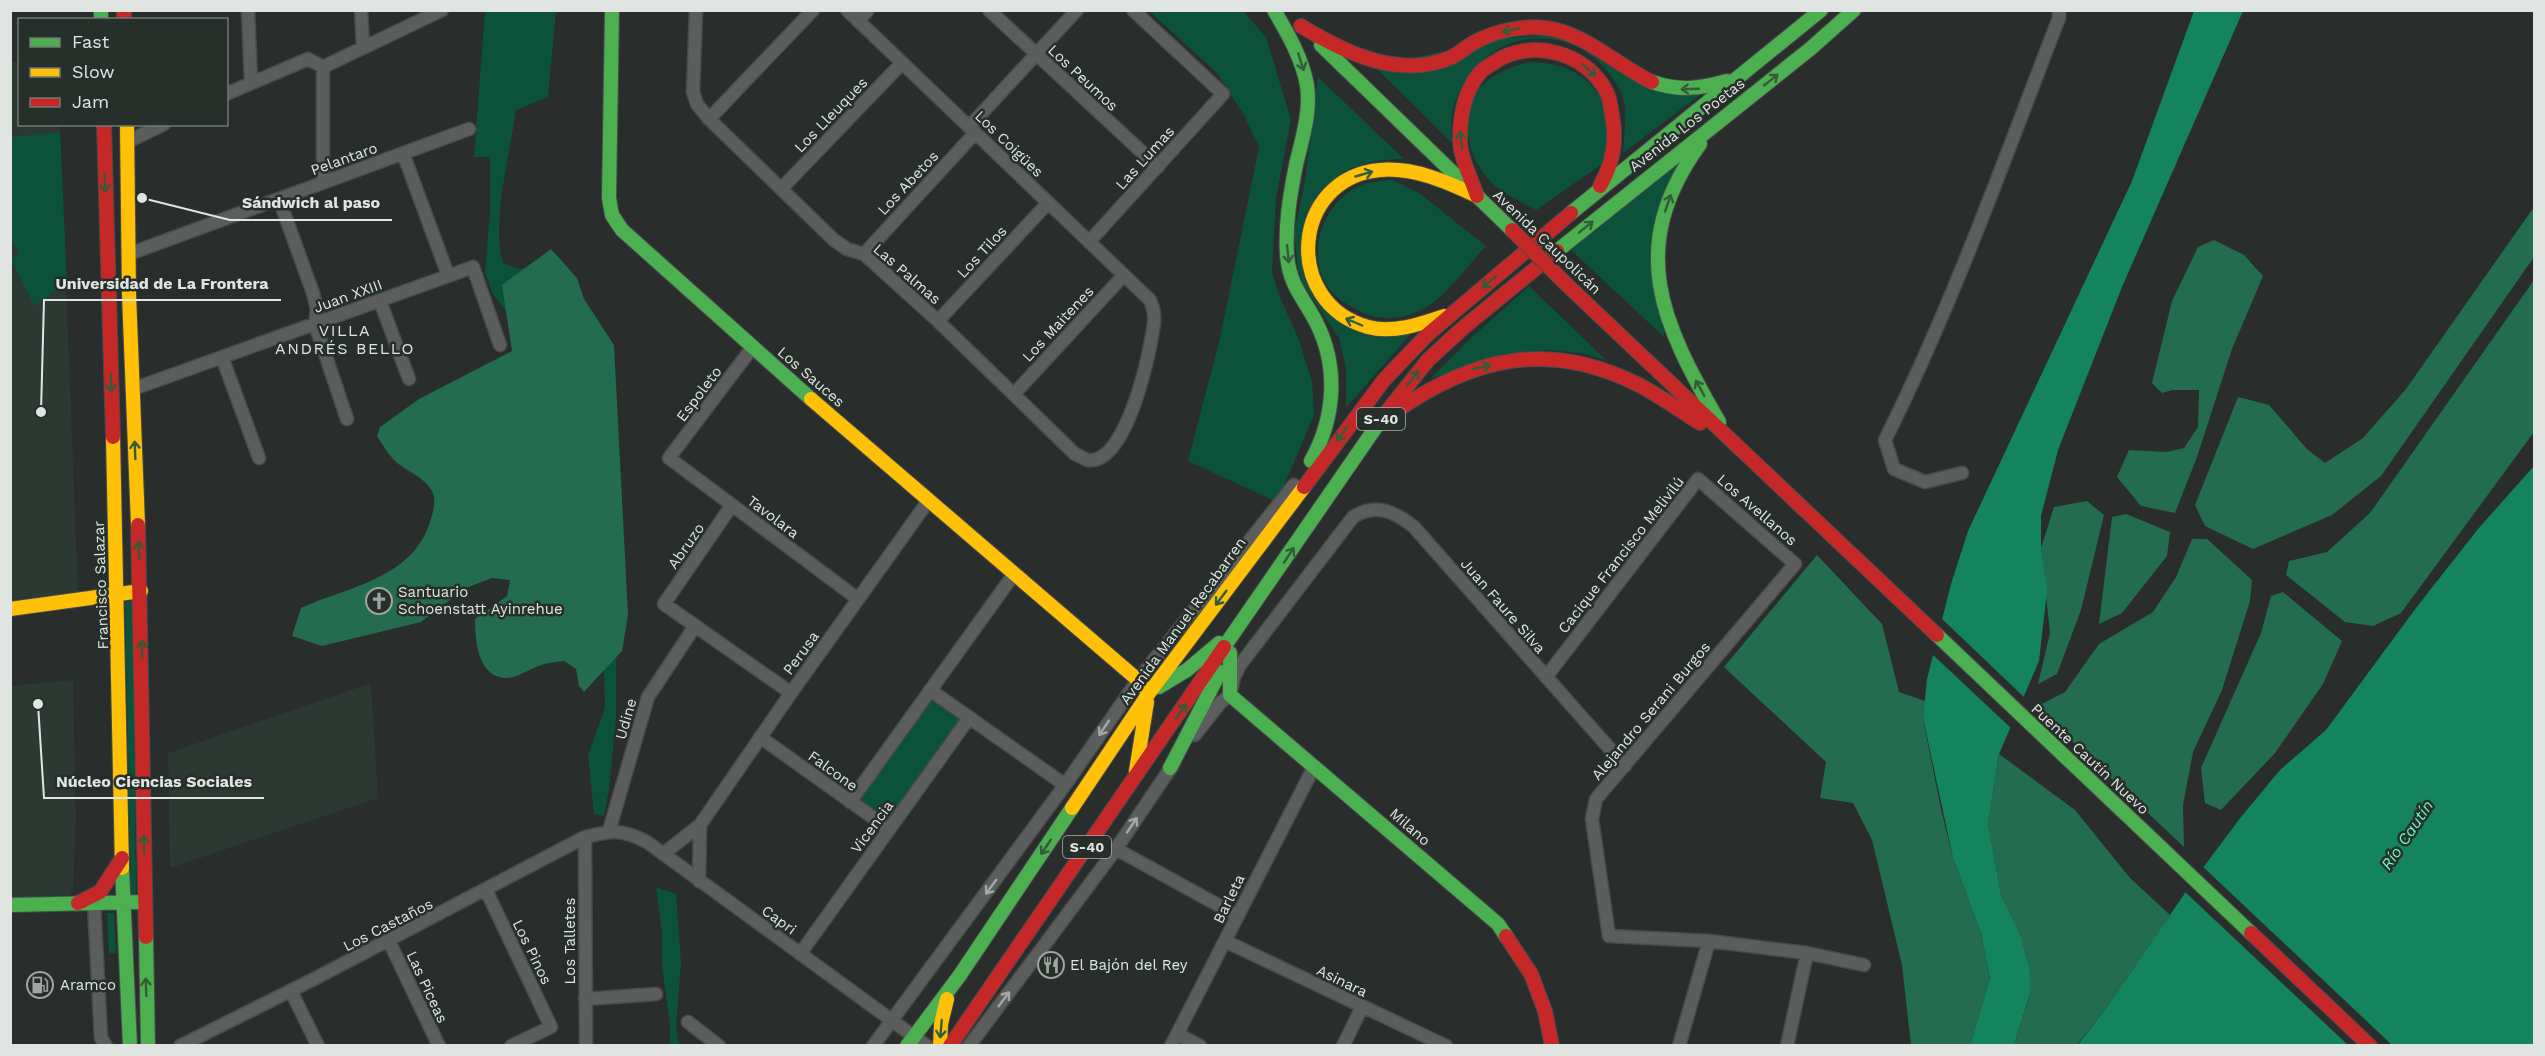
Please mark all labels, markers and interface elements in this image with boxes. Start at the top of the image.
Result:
legend [18,18,228,126]
one-way arrow [1501,25,1521,36]
text: Fast [72,31,110,52]
street label: Los Peumos [1044,41,1122,115]
one-way arrow [1296,52,1307,71]
text: Slow [72,61,115,82]
one-way arrow [1581,63,1596,77]
one-way arrow [1763,73,1779,86]
street label: Los Lleuques [791,74,871,156]
street label: Avenida Los Poetas [1626,74,1748,176]
one-way arrow [1681,83,1701,94]
text: Jam [72,91,109,112]
street label: Los Coigües [971,107,1047,181]
street label: Las Lumas [1112,122,1178,193]
one-way arrow [1455,131,1466,151]
street label: Pelantaro [308,139,380,179]
street label: Los Abetos [874,147,942,219]
one-way arrow [1354,168,1373,180]
one-way arrow [100,172,111,192]
callout: Sándwich al paso [230,186,392,220]
street label: Avenida Caupolicán [1489,186,1605,298]
text: Sándwich al paso [242,193,381,212]
one-way arrow [1664,195,1675,213]
one-way arrow [1577,221,1593,234]
street label: Los Tilos [953,222,1011,282]
street label: Las Palmas [870,240,944,308]
one-way arrow [1282,244,1293,263]
callout: Universidad de La Frontera [44,266,281,300]
text: Universidad de La Frontera [55,274,269,293]
street label: Juan XXIII [311,275,385,317]
one-way arrow [1482,275,1497,289]
street label: Los Maitenes [1018,282,1098,366]
one-way arrow [1346,316,1364,327]
district label: VILLA ANDRÉS BELLO [275,321,415,358]
street label: Los Sauces [774,343,848,411]
one-way arrow [1472,361,1491,373]
street label: Espoleto [672,363,726,425]
one-way arrow [1406,370,1419,386]
one-way arrow [106,372,117,392]
one-way arrow [1694,380,1705,398]
road number: S-40 [1357,408,1405,430]
one-way arrow [1336,426,1349,442]
one-way arrow [130,441,141,461]
street label: Los Avellanos [1713,470,1801,550]
street label: Cacique Francisco Melivilú [1554,473,1688,637]
street label: Tavolara [744,492,803,543]
street label: Francisco Salazar [90,520,112,650]
street label: Abruzo [664,520,708,572]
street label: Avenida Manuel Recabarren [1116,534,1250,708]
one-way arrow [134,540,145,560]
one-way arrow [1283,547,1295,564]
street label: Juan Faure Silva [1457,555,1550,658]
place label: Santuario Schoenstatt Ayinrehue [398,583,563,618]
church icon: Santuario Schoenstatt Ayinrehue [364,586,394,616]
one-way arrow [1214,589,1227,605]
street label: Perusa [779,627,823,678]
street label: Alejandro Serani Burgos [1588,638,1714,784]
one-way arrow [136,640,148,659]
street label: Udine [612,696,640,742]
street label: Puente Cautín Nuevo [2027,700,2153,818]
one-way arrow [1175,703,1187,720]
one-way arrow [1098,719,1110,736]
street label: Falcone [805,747,861,795]
callout: Núcleo Ciencias Sociales [44,764,264,798]
text: Núcleo Ciencias Sociales [56,772,253,791]
street label: Vicencia [847,797,897,857]
water label: Río Cautín [2377,797,2437,873]
street label: Milano [1386,804,1434,850]
one-way arrow [1126,817,1138,834]
one-way arrow [138,834,150,854]
road number: S-40 [1063,836,1111,858]
one-way arrow [1040,838,1052,855]
street label: Barleta [1209,871,1249,926]
one-way arrow [985,878,997,894]
street label: Los Castaños [340,895,436,955]
street label: Los Talletes [561,897,579,984]
street label: Capri [758,901,800,939]
street label: Los Pinos [509,917,555,988]
street label: Las Piceas [403,948,451,1026]
restaurant icon: El Bajón del Rey [1036,950,1066,980]
place label: El Bajón del Rey [1070,956,1188,974]
street label: Asinara [1314,961,1371,1001]
fuel station icon: Aramco [25,970,55,1000]
place label: Aramco [60,976,116,994]
one-way arrow [141,978,152,998]
one-way arrow [998,991,1010,1007]
one-way arrow [935,1019,946,1039]

